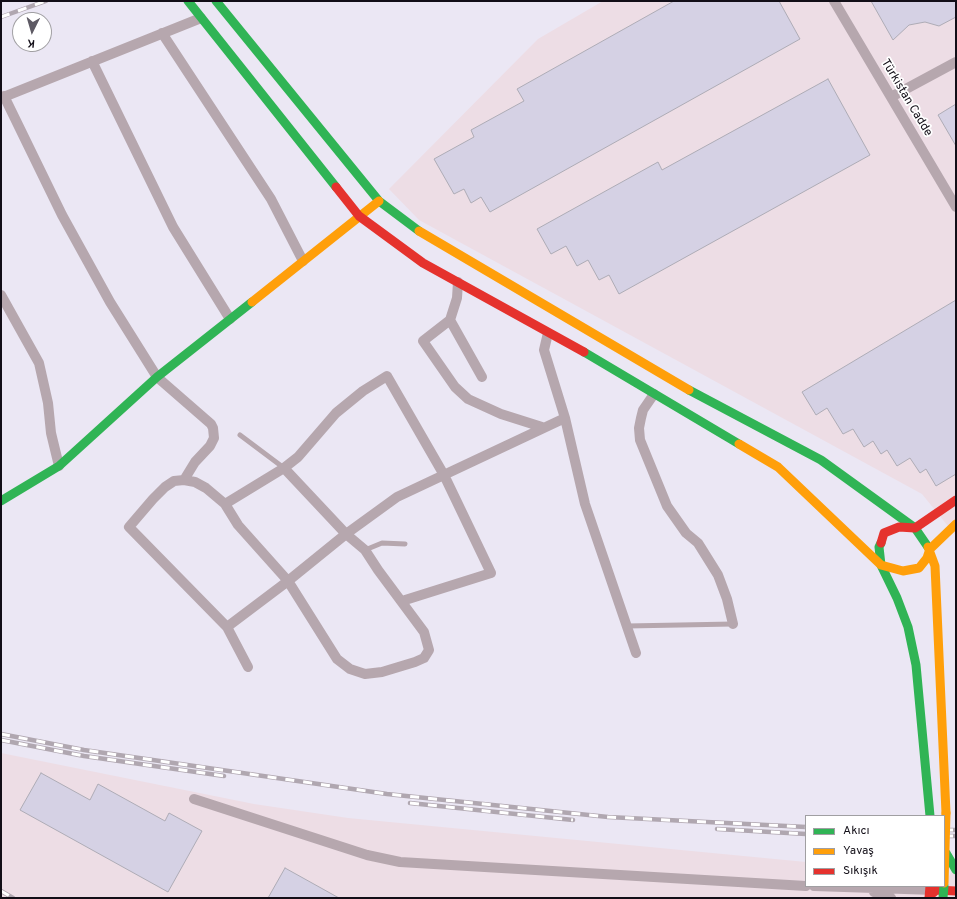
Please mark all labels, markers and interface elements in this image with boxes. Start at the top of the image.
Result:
north arrow [12,12,52,52]
text: K [27,36,36,50]
street label: Türkistan Cadde [877,57,935,139]
legend [805,815,945,887]
text: Akıcı [843,823,870,839]
text: Yavaş [843,843,874,859]
text: Sıkışık [843,863,878,879]

